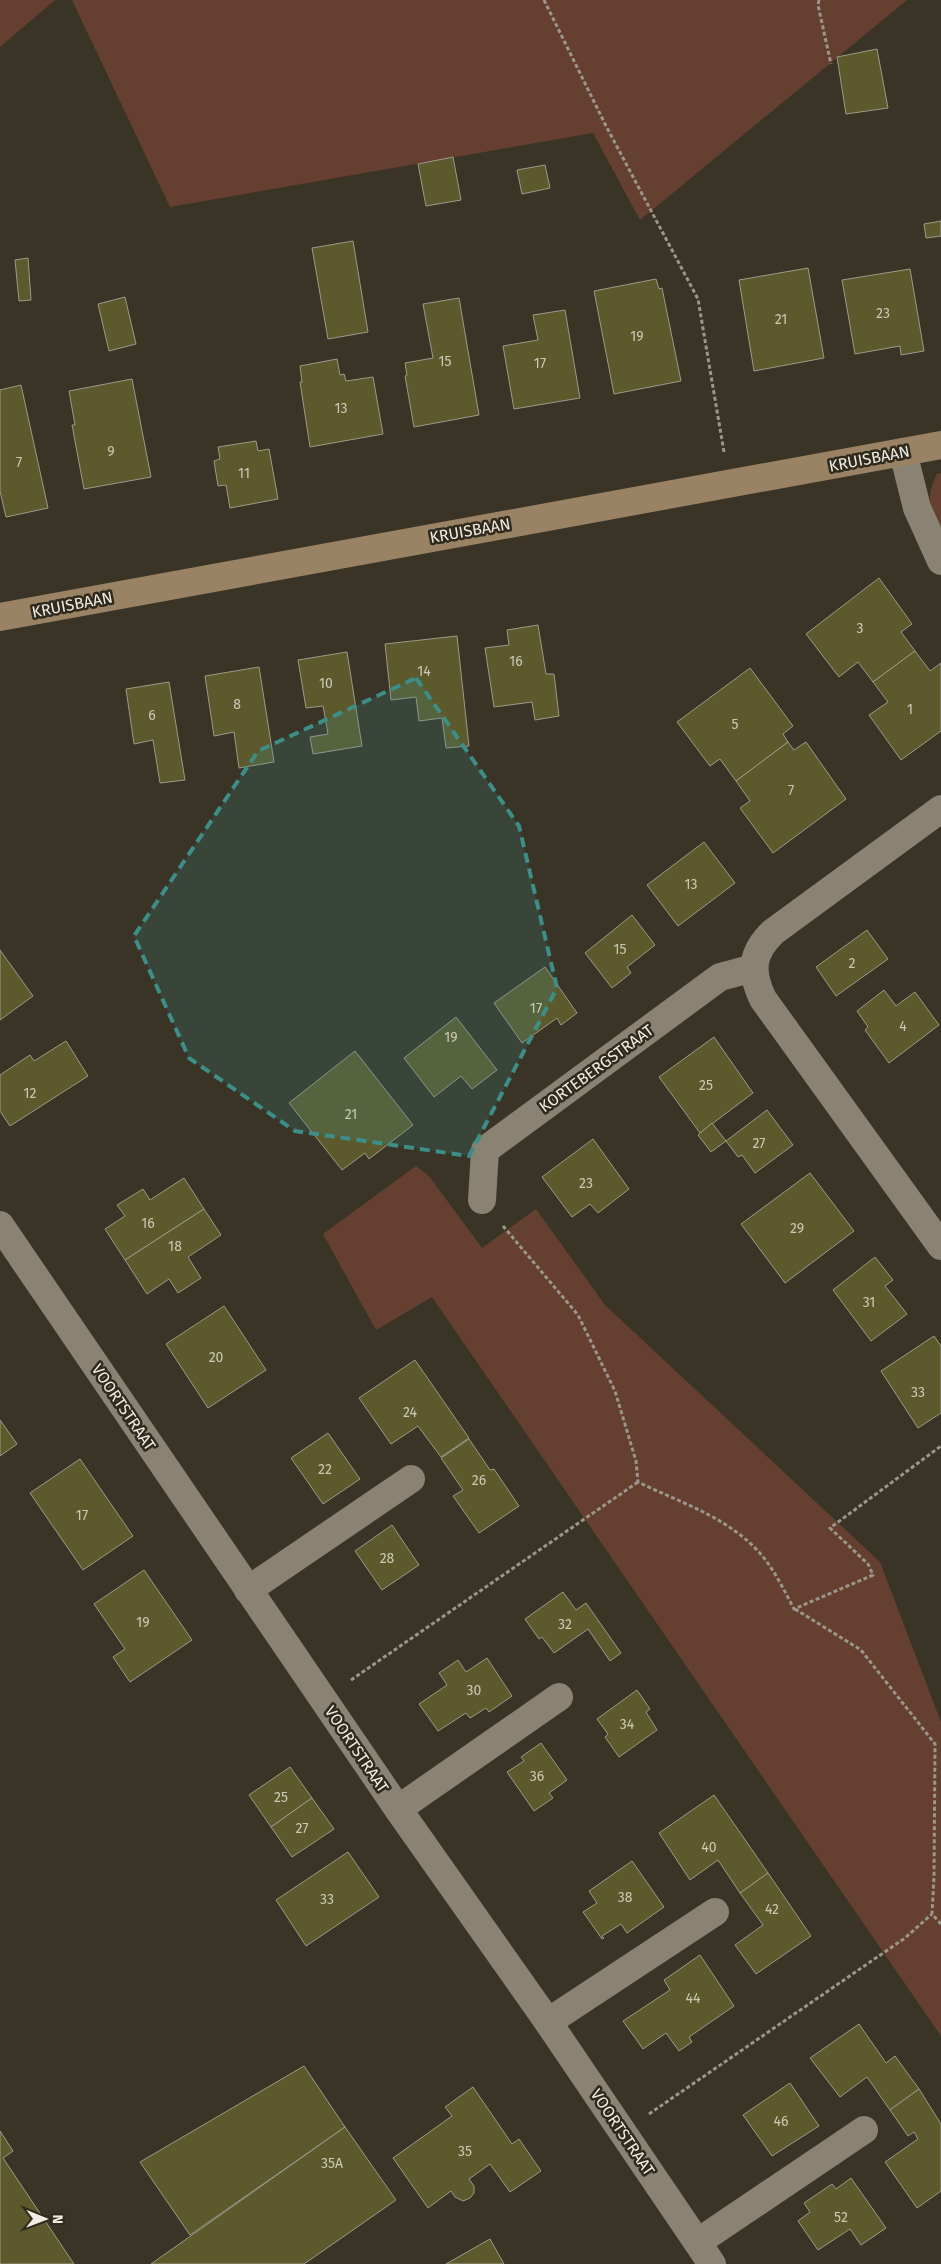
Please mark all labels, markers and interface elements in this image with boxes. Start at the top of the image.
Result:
house number: 23 [876,305,890,322]
house number: 21 [775,311,787,328]
house number: 19 [630,328,644,345]
house number: 15 [438,353,452,370]
house number: 17 [534,355,546,372]
house number: 13 [334,400,348,417]
street label: KRUISBAAN [827,441,911,476]
house number: 9 [107,443,115,460]
house number: 7 [16,454,22,471]
house number: 11 [238,465,250,482]
street label: KRUISBAAN [428,514,512,547]
street label: KRUISBAAN [30,587,114,622]
house number: 3 [857,620,864,637]
house number: 16 [509,653,523,670]
house number: 14 [417,663,431,680]
house number: 10 [319,675,333,692]
house number: 8 [233,696,241,713]
house number: 1 [907,701,913,718]
house number: 6 [148,707,156,724]
house number: 5 [731,716,739,733]
house number: 7 [788,782,794,799]
house number: 13 [684,876,698,893]
house number: 15 [613,941,627,958]
house number: 2 [849,955,856,972]
house number: 17 [530,1000,542,1017]
house number: 4 [899,1018,907,1035]
street label: KORTEBERGSTRAAT [535,1020,658,1116]
house number: 19 [444,1029,458,1046]
house number: 25 [699,1077,713,1094]
house number: 12 [24,1085,37,1102]
house number: 21 [345,1106,357,1123]
house number: 27 [752,1135,766,1152]
house number: 23 [579,1175,593,1192]
house number: 16 [141,1215,155,1232]
house number: 29 [790,1220,804,1237]
house number: 18 [168,1238,182,1255]
house number: 31 [863,1294,875,1311]
house number: 20 [209,1349,224,1366]
street label: VOORTSTRAAT [88,1360,160,1455]
house number: 33 [911,1384,925,1401]
house number: 24 [403,1404,418,1421]
house number: 22 [318,1461,332,1478]
house number: 26 [472,1472,486,1489]
house number: 17 [76,1507,88,1524]
house number: 28 [380,1550,395,1567]
house number: 19 [136,1614,150,1631]
house number: 32 [558,1616,572,1633]
house number: 30 [467,1682,482,1699]
street label: VOORTSTRAAT [321,1702,393,1797]
house number: 34 [620,1716,635,1733]
house number: 36 [530,1768,544,1785]
house number: 25 [274,1789,288,1806]
house number: 27 [295,1820,309,1837]
house number: 40 [701,1839,717,1856]
house number: 38 [618,1889,633,1906]
house number: 33 [320,1891,334,1908]
house number: 42 [765,1901,779,1918]
house number: 44 [686,1990,701,2007]
street label: VOORTSTRAAT [587,2085,659,2180]
house number: 46 [774,2113,788,2130]
house number: 35 [458,2143,472,2160]
house number: 35A [321,2155,343,2172]
north arrow [20,2194,70,2244]
house number: 52 [834,2209,848,2226]
text: N [49,2214,66,2224]

